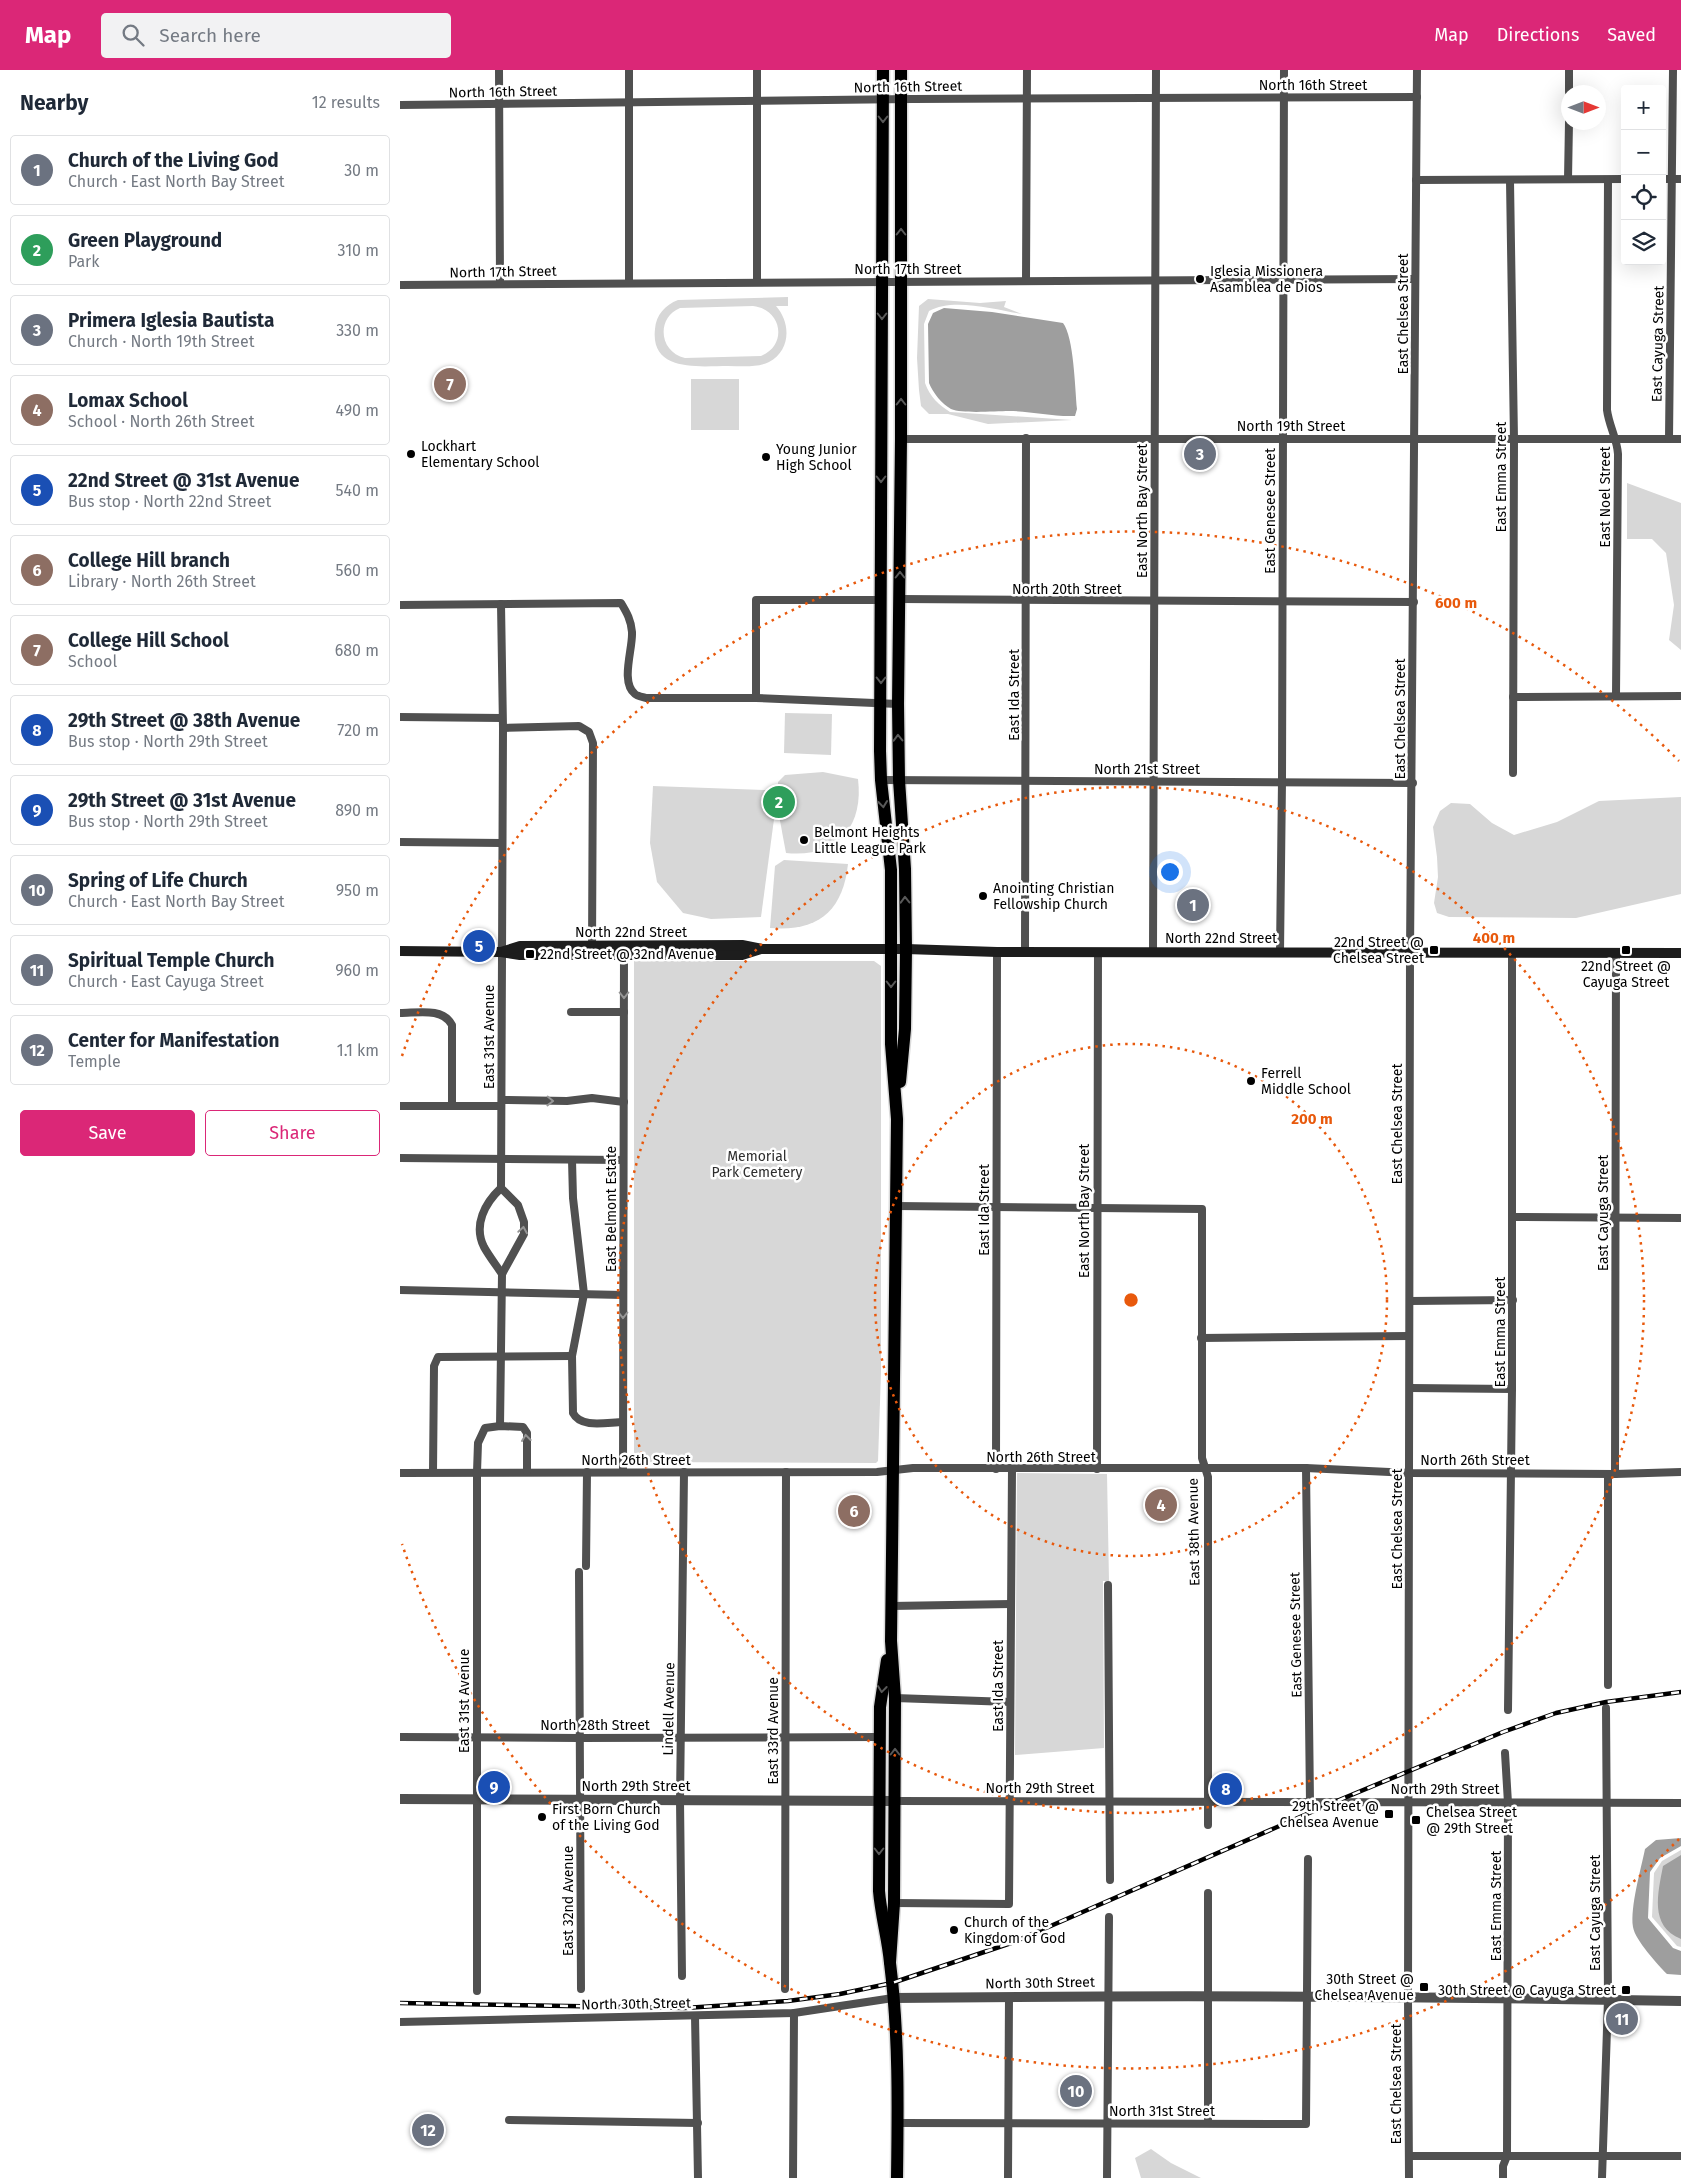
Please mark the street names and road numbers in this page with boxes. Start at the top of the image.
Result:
street label: North 16th Street [1259,77,1368,94]
street label: North 16th Street [854,78,963,96]
street label: North 16th Street [449,83,558,101]
street label: East Chelsea Street [1395,253,1412,375]
street label: North 17th Street [854,261,963,278]
street label: North 17th Street [449,263,558,281]
street label: East Cayuga Street [1648,285,1668,402]
street label: North 19th Street [1237,418,1346,435]
street label: East Emma Street [1493,421,1510,532]
street label: East North Bay Street [1134,443,1151,578]
street label: East Noel Street [1597,445,1614,548]
street label: East Genesee Street [1262,447,1279,574]
street label: North 20th Street [1012,581,1123,598]
street label: East Ida Street [1006,648,1023,741]
street label: East Chelsea Street [1392,658,1409,780]
street label: North 21st Street [1094,761,1201,778]
street label: North 22nd Street [575,924,688,941]
street label: North 22nd Street [1165,930,1278,947]
street label: East 31st Avenue [481,985,498,1089]
street label: East Chelsea Street [1389,1063,1406,1185]
street label: East North Bay Street [1076,1143,1093,1278]
street label: East Belmont Estate [603,1146,620,1272]
street label: East Cayuga Street [1595,1154,1612,1271]
street label: East Ida Street [976,1163,993,1256]
street label: East Emma Street [1492,1276,1509,1387]
street label: North 26th Street [986,1449,1097,1466]
street label: North 26th Street [581,1452,692,1469]
street label: North 26th Street [1420,1452,1531,1469]
street label: East Chelsea Street [1389,1468,1406,1590]
street label: East 38th Avenue [1185,1478,1203,1586]
street label: East Genesee Street [1286,1571,1306,1698]
street label: East Ida Street [990,1639,1007,1732]
street label: East 31st Avenue [456,1649,473,1753]
street label: Lindell Avenue [660,1662,678,1756]
street label: East 33rd Avenue [765,1677,782,1785]
street label: North 28th Street [540,1717,651,1734]
street label: North 29th Street [581,1778,692,1795]
street label: North 29th Street [985,1780,1096,1797]
street label: North 29th Street [1390,1781,1501,1798]
street label: East 32nd Avenue [560,1846,577,1956]
street label: East Emma Street [1488,1850,1505,1961]
street label: East Cayuga Street [1587,1854,1604,1971]
street label: North 30th Street [985,1974,1096,1992]
street label: North 30th Street [581,1995,692,2013]
street label: East Chelsea Street [1388,2023,1405,2145]
street label: North 31st Street [1109,2103,1216,2120]

